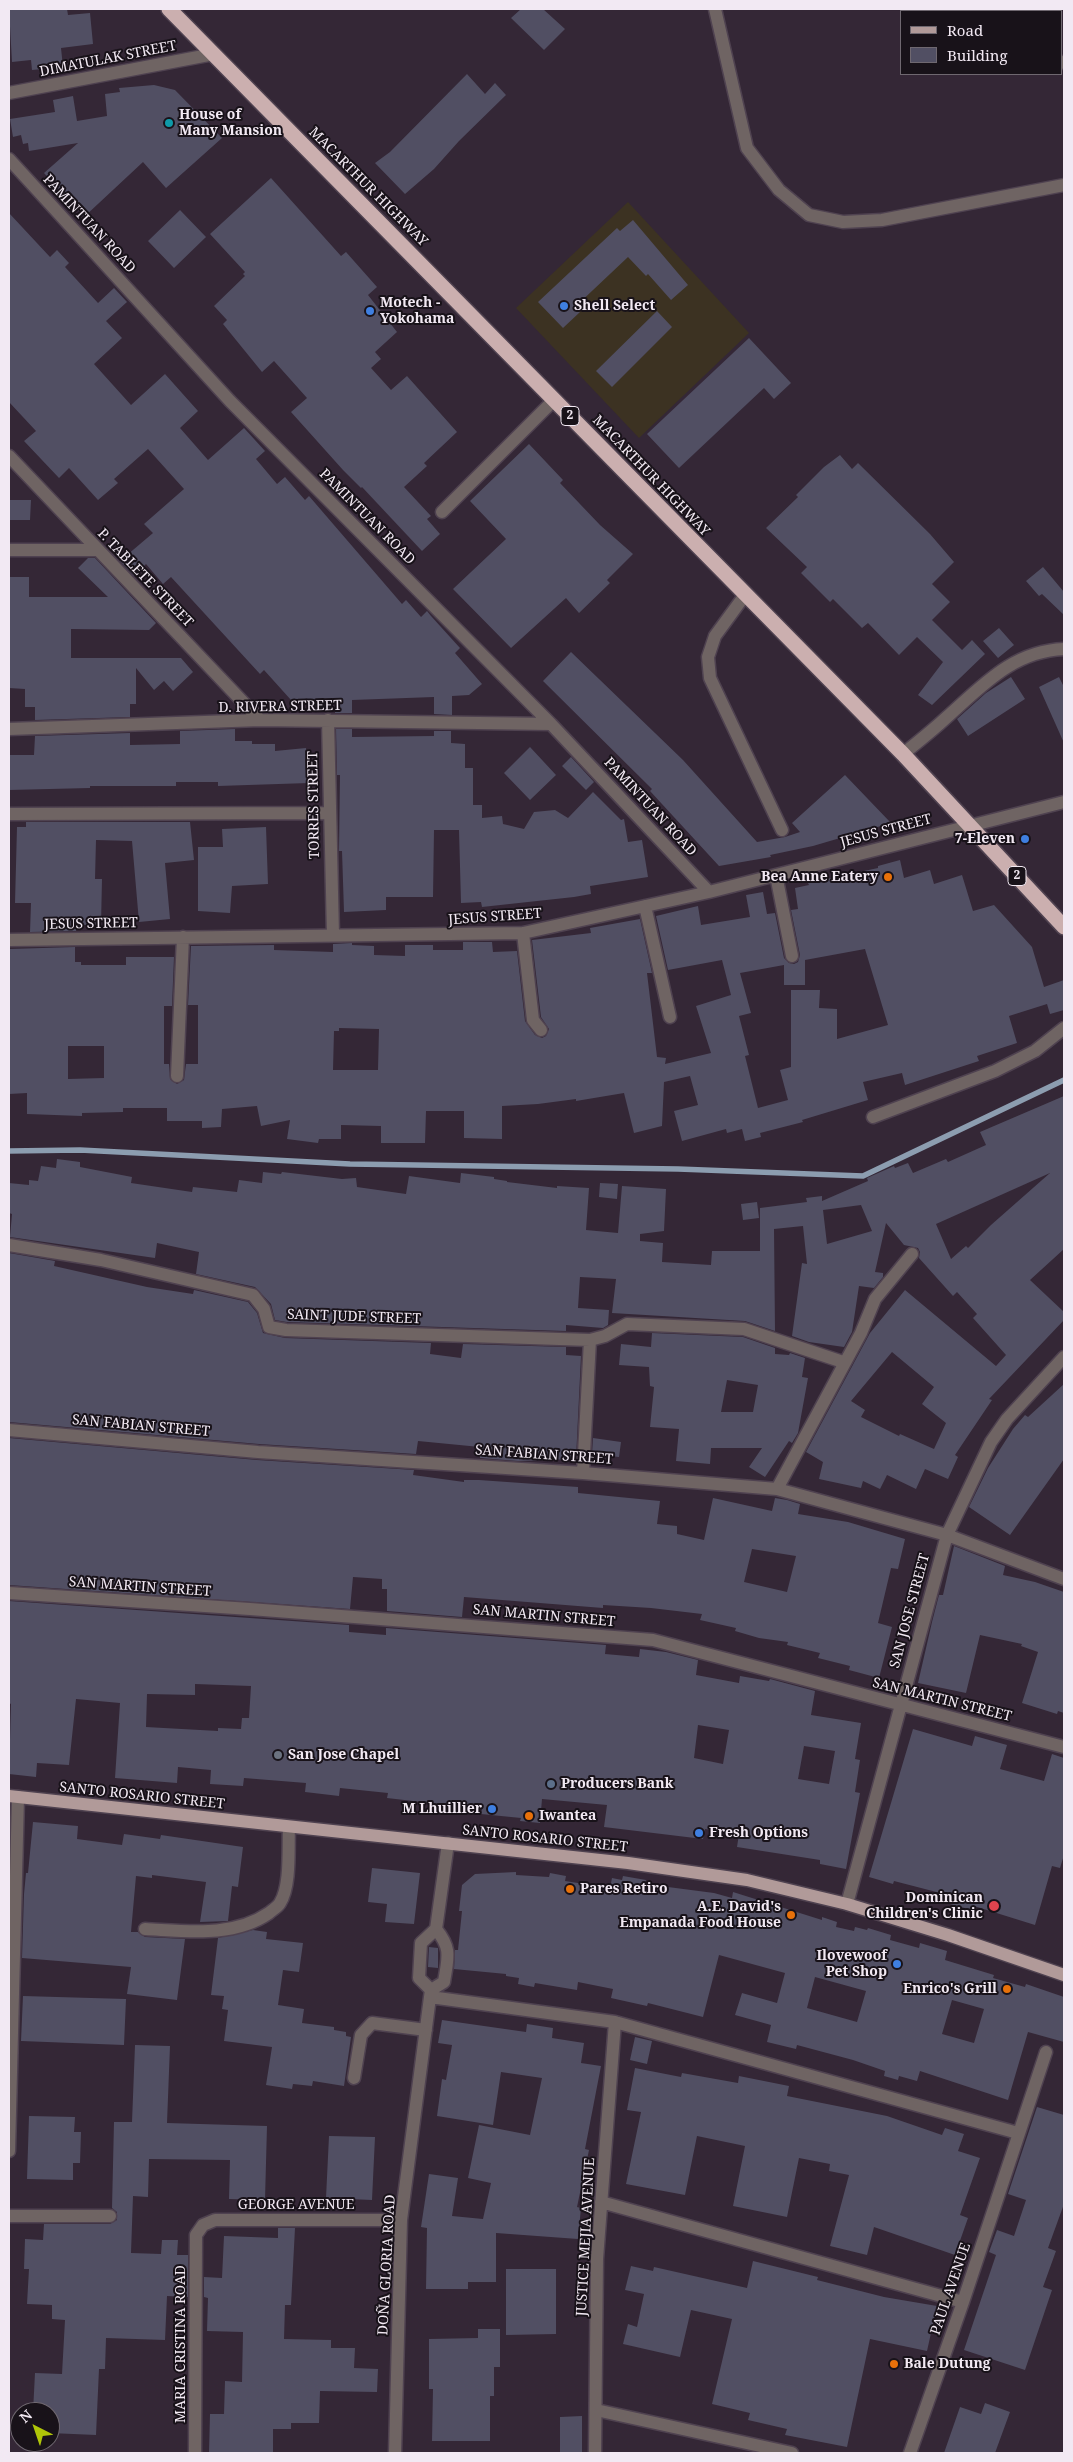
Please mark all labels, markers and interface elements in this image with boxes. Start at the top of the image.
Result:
legend [900,10,1063,75]
text: Road [947,20,983,40]
street label: DIMATULAK STREET [38,37,178,81]
text: Building [947,45,1008,65]
place label: House of Many Mansion [179,107,282,140]
marker: House of Many Mansion [163,117,175,129]
street label: MACARTHUR HIGHWAY [305,124,431,250]
street label: PAMINTUAN ROAD [39,171,139,277]
place label: Motech - Yokohama [380,295,454,328]
place label: Shell Select [574,298,655,314]
marker: Shell Select [558,300,570,312]
marker: Motech - Yokohama [364,305,376,317]
road number: 2 [561,406,579,426]
street label: MACARTHUR HIGHWAY [589,412,713,540]
street label: PAMINTUAN ROAD [316,466,418,568]
street label: P. TABLETE STREET [94,525,196,631]
street label: D. RIVERA STREET [218,698,342,716]
street label: TORRES STREET [305,751,323,859]
street label: PAMINTUAN ROAD [600,754,700,860]
street label: JESUS STREET [839,811,933,851]
place label: 7-Eleven [955,831,1015,847]
marker: 7-Eleven [1019,833,1031,845]
road number: 2 [1008,866,1026,886]
place label: Bea Anne Eatery [761,869,878,885]
marker: Bea Anne Eatery [882,871,894,883]
street label: JESUS STREET [448,905,542,929]
street label: JESUS STREET [44,915,138,933]
street label: SAINT JUDE STREET [287,1306,421,1328]
street label: SAN FABIAN STREET [71,1412,211,1440]
street label: SAN FABIAN STREET [474,1442,614,1468]
street label: SAN JOSE STREET [887,1552,933,1670]
street label: SAN MARTIN STREET [68,1574,212,1600]
street label: SAN MARTIN STREET [472,1601,616,1631]
street label: SAN MARTIN STREET [871,1675,1013,1725]
place label: San Jose Chapel [288,1747,399,1763]
marker: San Jose Chapel [272,1749,284,1761]
place label: Producers Bank [561,1776,673,1792]
marker: Producers Bank [545,1778,557,1790]
street label: SANTO ROSARIO STREET [58,1779,226,1813]
place label: M Lhuillier [402,1801,482,1817]
marker: M Lhuillier [486,1803,498,1815]
place label: Iwantea [539,1808,596,1824]
marker: Iwantea [523,1810,535,1822]
street label: SANTO ROSARIO STREET [461,1822,629,1856]
place label: Fresh Options [709,1825,808,1841]
marker: Fresh Options [693,1827,705,1839]
place label: Pares Retiro [580,1881,668,1897]
marker: Pares Retiro [564,1883,576,1895]
place label: Dominican Children's Clinic [866,1890,983,1922]
place label: A.E. David's Empanada Food House [620,1899,781,1931]
marker: Dominican Children's Clinic [987,1899,1001,1913]
marker: A.E. David's Empanada Food House [785,1909,797,1921]
place label: Ilovewoof Pet Shop [816,1948,887,1980]
marker: Ilovewoof Pet Shop [891,1958,903,1970]
place label: Enrico's Grill [903,1981,997,1997]
marker: Enrico's Grill [1001,1983,1013,1995]
street label: JUSTICE MEJIA AVENUE [573,2157,599,2317]
street label: DOÑA GLORIA ROAD [375,2194,399,2336]
street label: GEORGE AVENUE [238,2197,354,2213]
street label: PAUL AVENUE [927,2241,975,2337]
street label: MARIA CRISTINA ROAD [173,2265,189,2423]
place label: Bale Dutung [904,2356,991,2372]
marker: Bale Dutung [888,2358,900,2370]
north arrow [10,2402,60,2452]
text: N [15,2405,36,2427]

